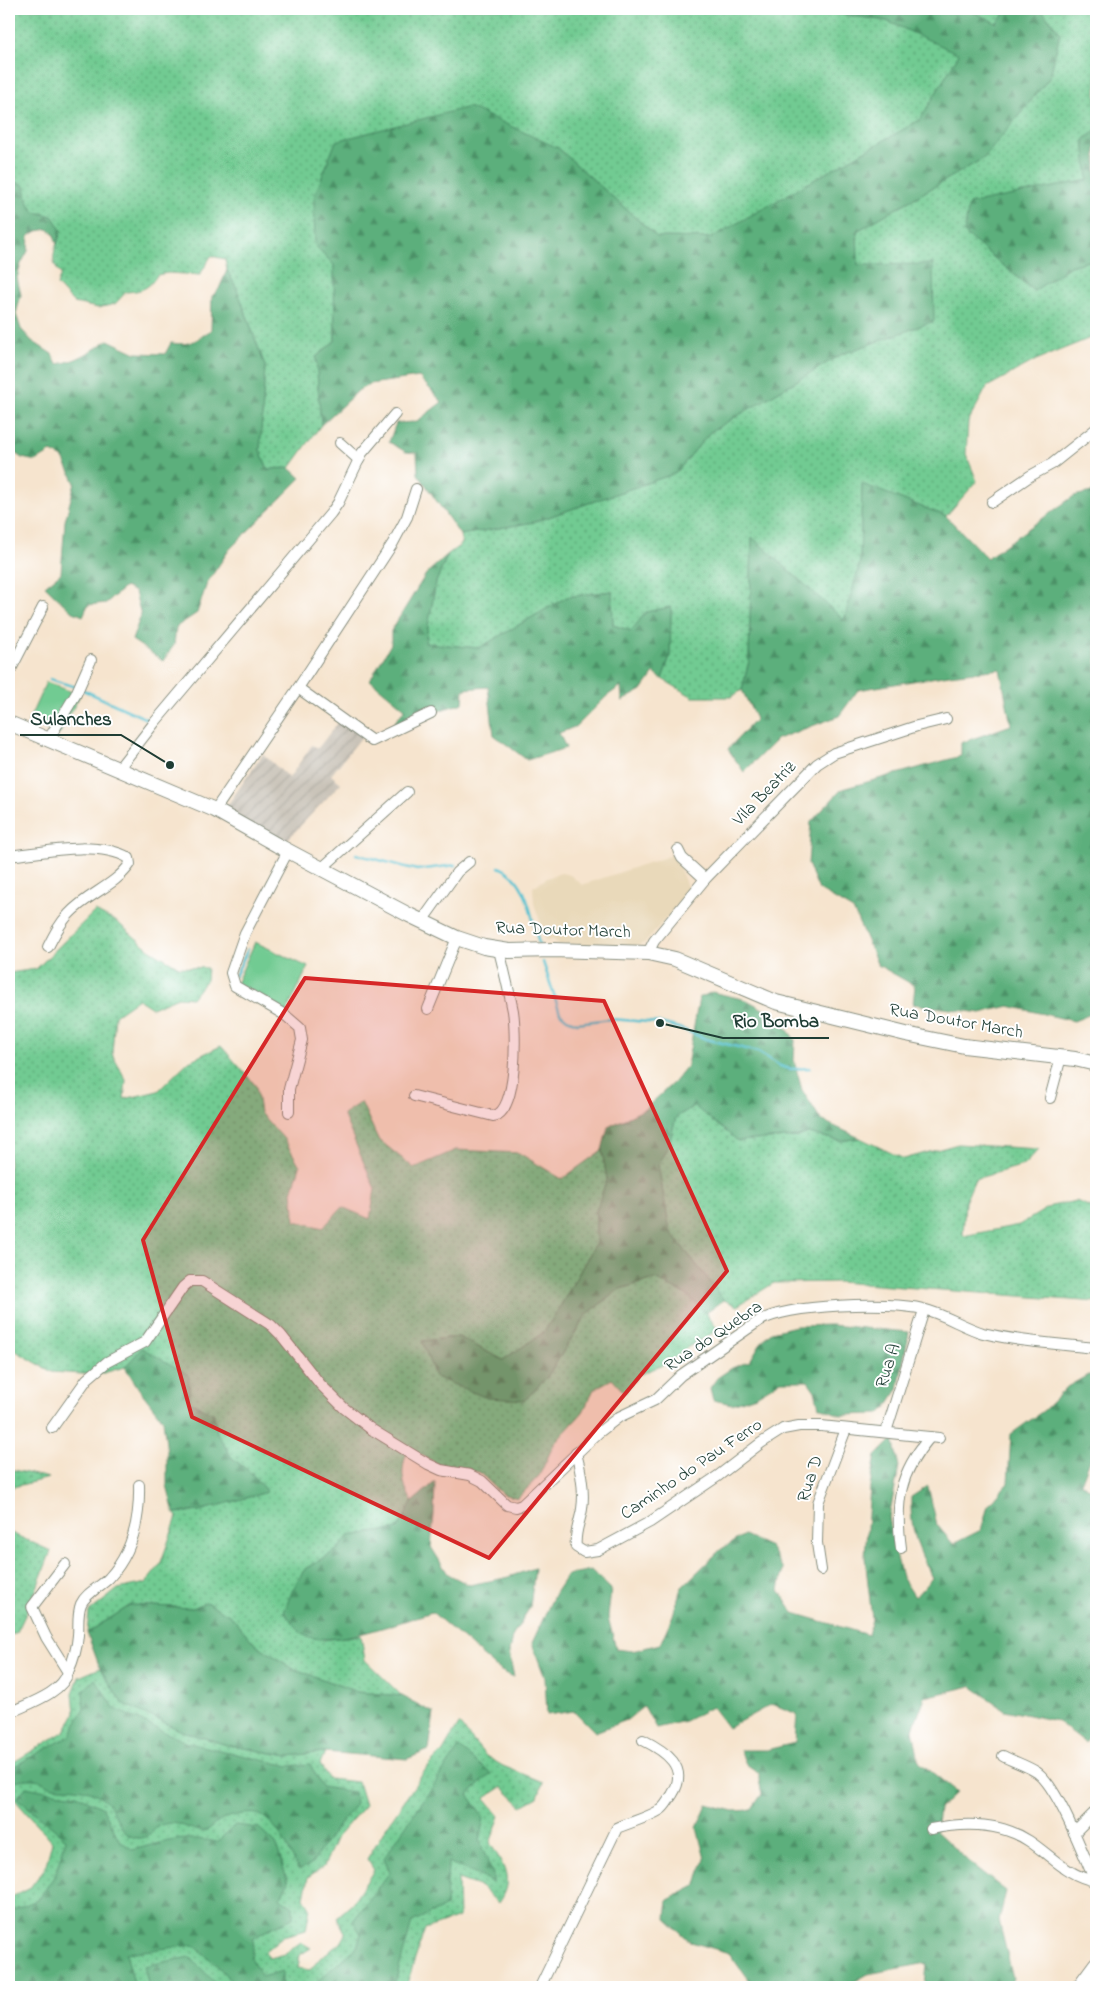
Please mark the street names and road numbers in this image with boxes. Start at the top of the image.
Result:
street label: Vila Beatriz [726,755,803,833]
street label: Rua Doutor March [495,916,631,946]
street label: Rua Doutor March [887,997,1025,1047]
street label: Rua do Quebra [660,1295,768,1379]
street label: Rua A [870,1340,908,1392]
street label: Caminho do Pau Ferro [616,1413,768,1527]
street label: Rua D [791,1452,831,1506]

